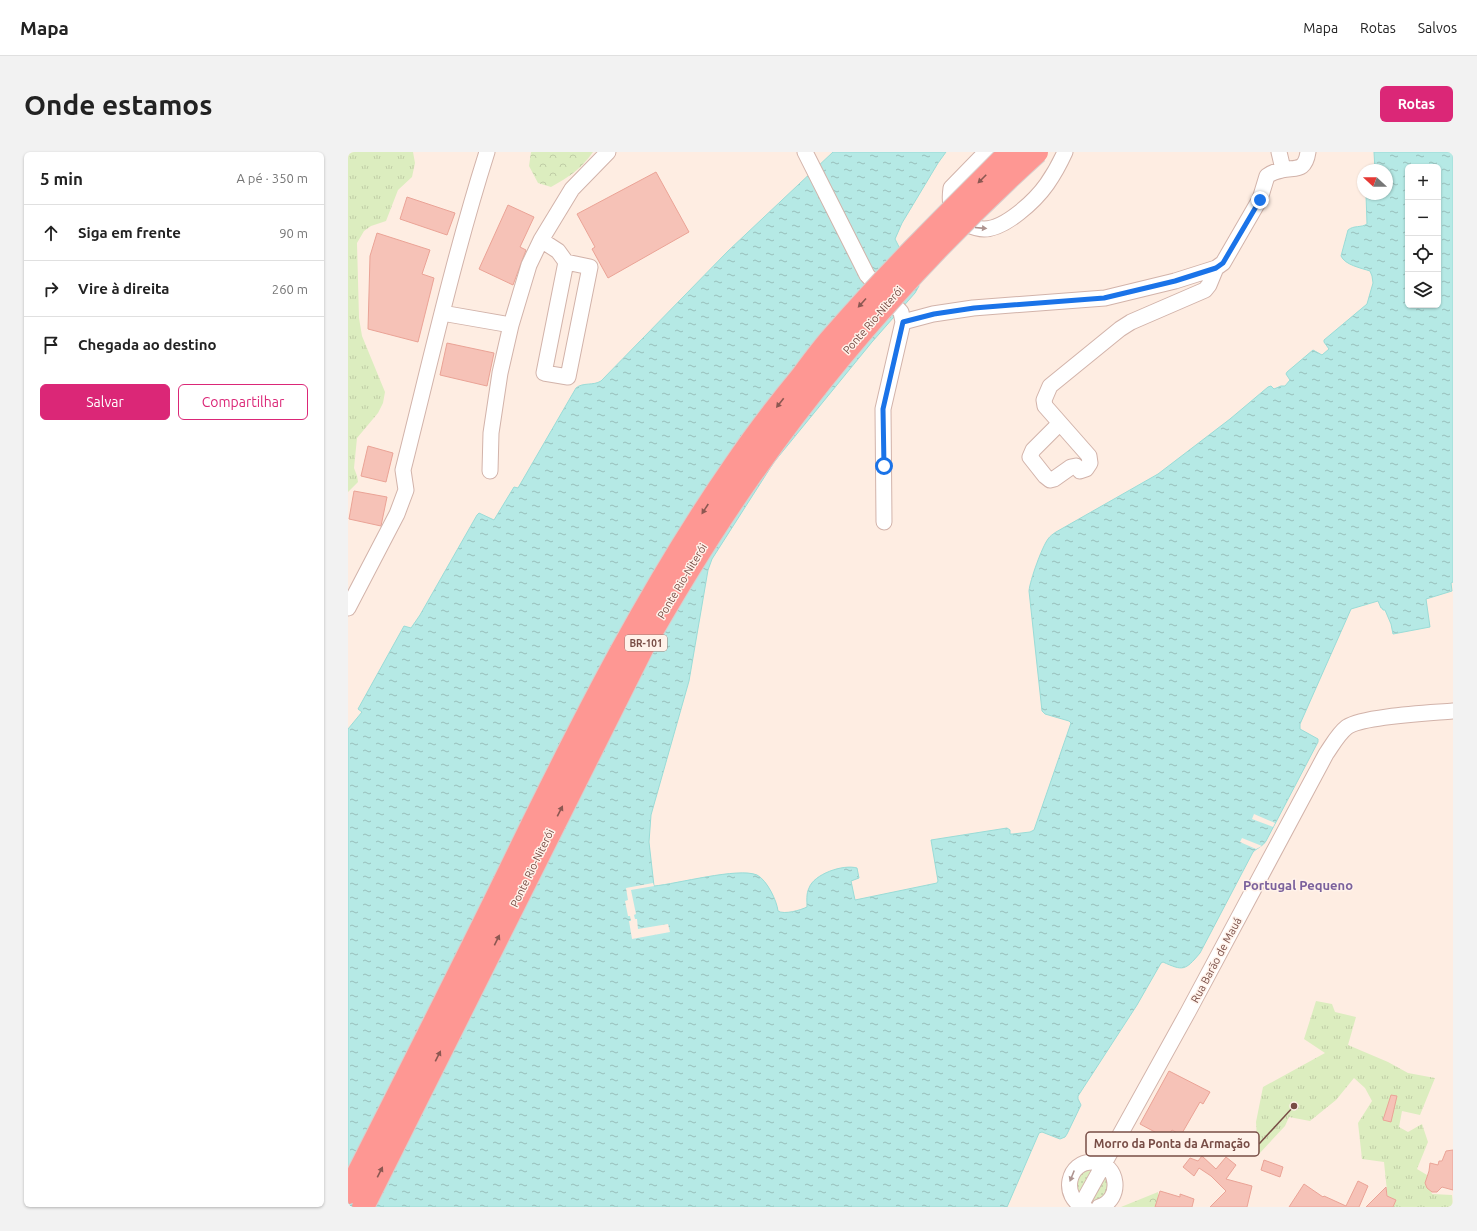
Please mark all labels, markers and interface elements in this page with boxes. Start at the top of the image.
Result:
text: Mapa [20,17,69,39]
text: Mapa [1303,20,1338,36]
text: Rotas [1360,20,1396,36]
text: Salvos [1418,20,1457,36]
button: Rotas [1380,86,1453,122]
text: Onde estamos [24,89,212,120]
north arrow [1357,164,1393,200]
map controls [1405,164,1441,308]
button: + [1405,164,1441,200]
text: 5 min [40,169,83,188]
text: A pé · 350 m [236,171,308,185]
one-way arrow [977,174,987,184]
route end [1251,191,1269,209]
button: − [1405,200,1441,236]
icon: ahead [40,222,62,244]
text: Siga em frente [78,224,181,241]
one-way arrow [975,225,987,232]
text: 90 m [279,226,308,240]
button: locate [1405,236,1441,272]
button: layers [1405,272,1441,308]
icon: right [40,278,62,300]
text: Vire à direita [78,280,170,297]
text: 260 m [272,282,308,296]
street label: Ponte Rio-Niterói [840,284,906,356]
one-way arrow [858,298,867,308]
icon: arrive [40,334,62,356]
text: Chegada ao destino [78,336,217,353]
button: Salvar [40,384,170,420]
button: Compartilhar [178,384,308,420]
one-way arrow [776,398,784,409]
route start [875,457,893,475]
one-way arrow [701,504,709,515]
street label: Ponte Rio-Niterói [655,541,709,621]
road number: BR-101 [625,635,667,651]
one-way arrow [557,805,564,816]
street label: Ponte Rio-Niterói [508,827,556,909]
district label: Portugal Pequeno [1243,878,1353,892]
street label: Rua Barão de Mauá [1188,915,1244,1005]
one-way arrow [493,934,500,945]
one-way arrow [435,1050,442,1062]
callout: Morro da Ponta da Armação [1086,1132,1259,1156]
text: Morro da Ponta da Armação [1094,1137,1250,1152]
one-way arrow [377,1166,383,1178]
one-way arrow [1069,1171,1075,1182]

